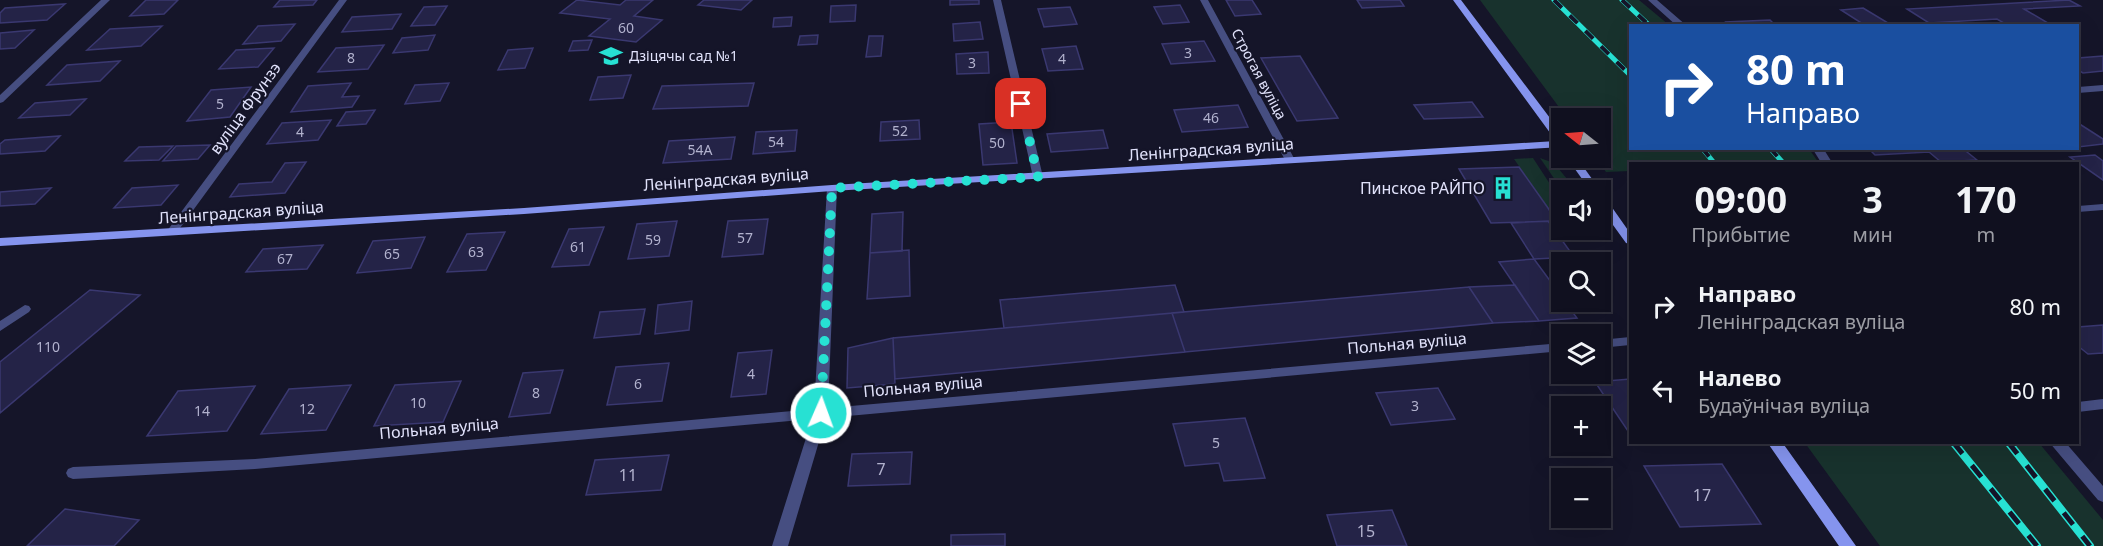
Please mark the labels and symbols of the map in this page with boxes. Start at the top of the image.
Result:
house number: 60 [618,18,634,37]
street label: Строгая вуліца [1228,25,1291,123]
school or university icon: Дзіцячы сад №1 [598,43,624,69]
house number: 3 [1184,43,1192,62]
place label: Дзіцячы сад №1 [629,46,738,65]
house number: 8 [347,48,355,67]
house number: 4 [1058,49,1066,68]
house number: 3 [968,53,976,72]
street label: вуліца Фрунзэ [204,58,286,158]
pin [995,78,1046,129]
house number: 5 [216,94,224,113]
house number: 46 [1203,108,1219,127]
north arrow [1551,108,1611,168]
house number: 52 [892,121,908,140]
house number: 4 [296,122,304,141]
house number: 54 [768,132,784,151]
street label: Ленінградская вуліца [1127,132,1295,166]
house number: 50 [989,133,1005,152]
house number: 54А [688,140,713,159]
street label: Ленінградская вуліца [642,162,810,196]
building icon: Пинское РАЙПО [1490,175,1516,201]
place label: Пинское РАЙПО [1360,177,1485,199]
street label: Ленінградская вуліца [157,195,325,229]
house number: 57 [737,228,753,247]
house number: 59 [645,230,661,249]
house number: 61 [570,237,586,256]
house number: 63 [468,242,484,261]
house number: 65 [384,244,400,263]
house number: 67 [277,249,293,268]
street label: Польная вуліца [1346,327,1468,359]
house number: 110 [36,337,60,356]
house number: 4 [747,364,755,383]
street label: Польная вуліца [862,370,984,402]
house number: 6 [634,374,642,393]
position arrow [789,381,853,445]
house number: 8 [532,383,540,402]
house number: 10 [410,393,426,412]
house number: 3 [1411,396,1419,415]
house number: 12 [299,399,315,418]
house number: 14 [194,401,210,420]
street label: Польная вуліца [378,412,500,444]
house number: 5 [1212,433,1220,452]
house number: 7 [876,458,886,480]
house number: 11 [619,464,637,486]
house number: 17 [1693,484,1711,506]
house number: 15 [1357,520,1375,542]

